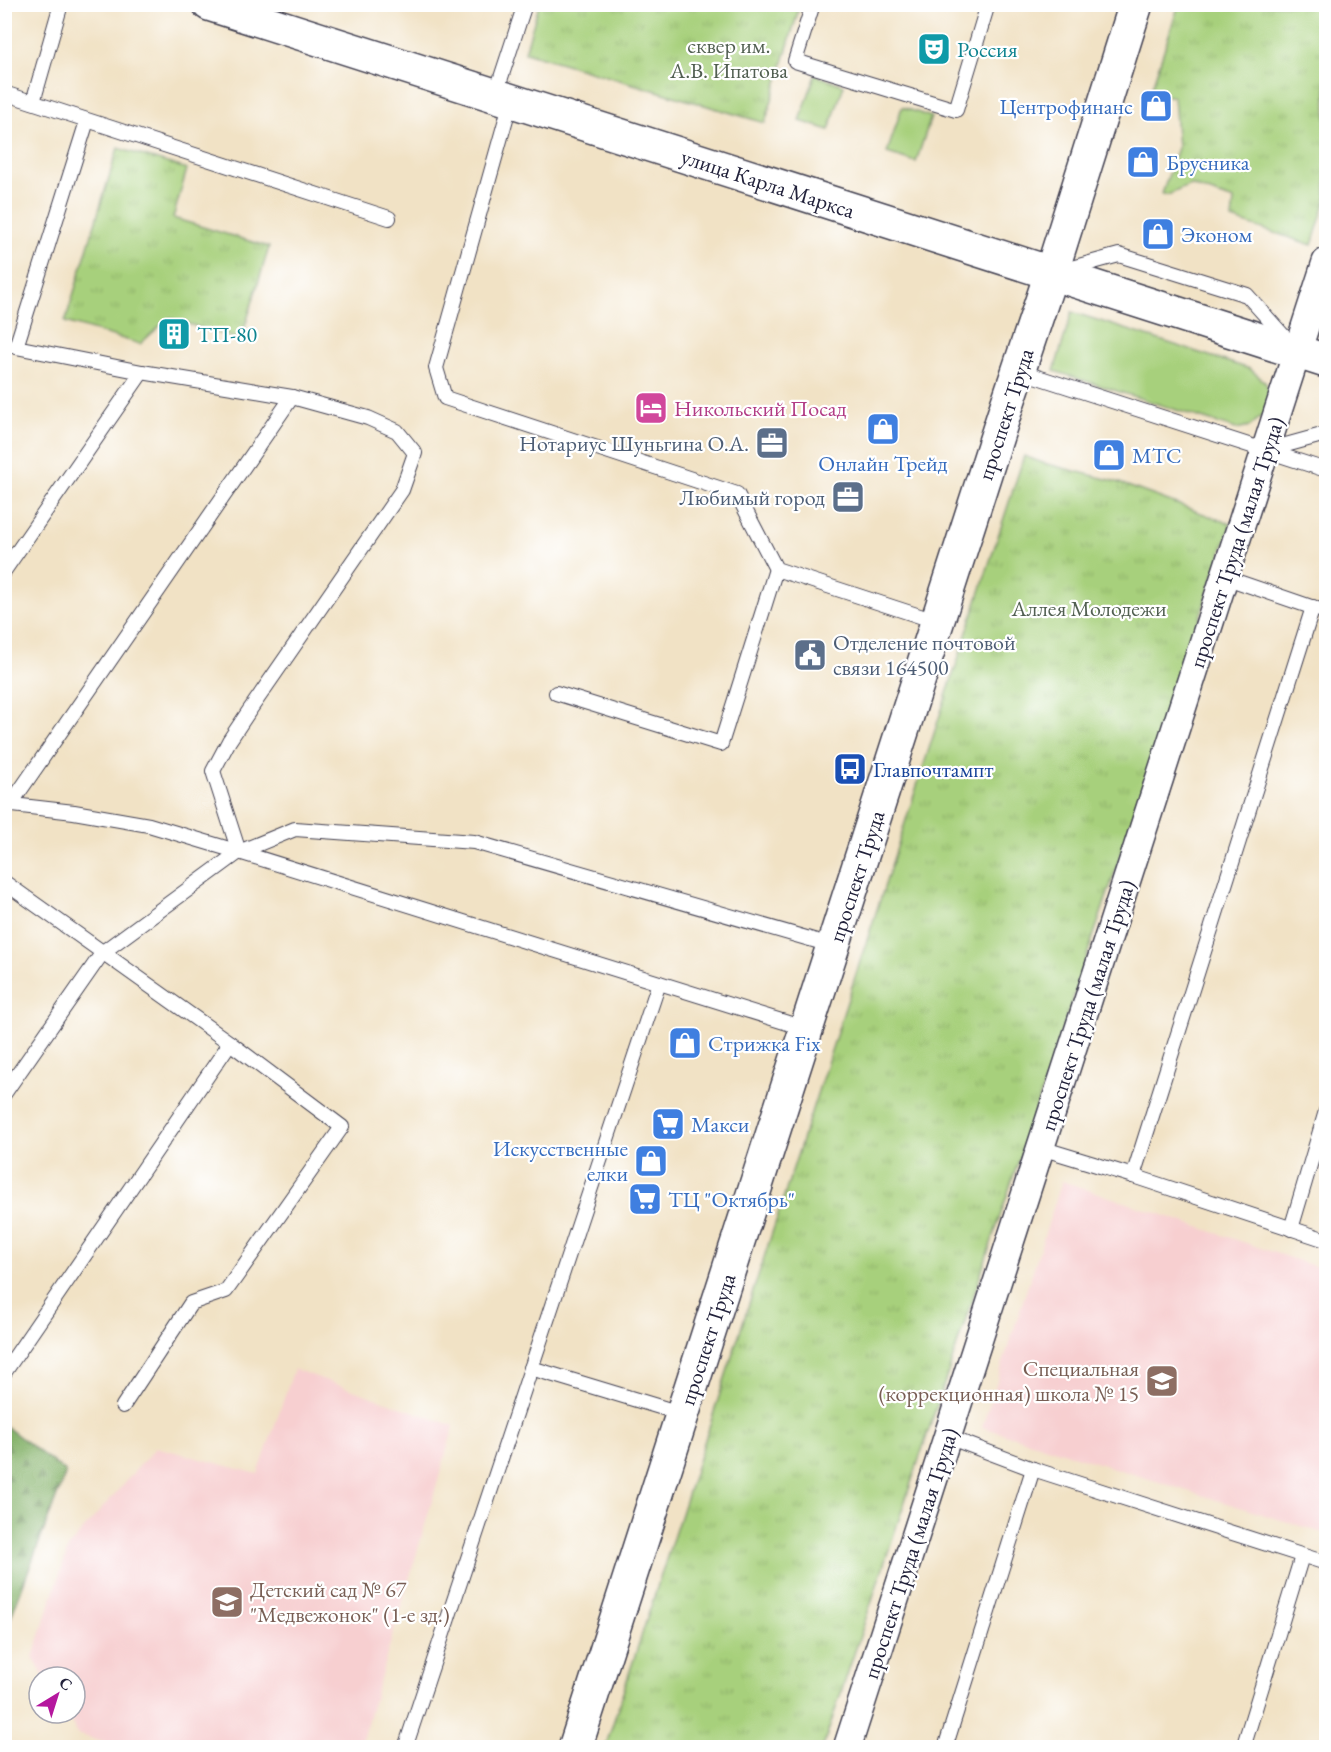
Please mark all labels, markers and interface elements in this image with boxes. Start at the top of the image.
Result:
park label: сквер им. А.В. Ипатова [669,31,788,85]
theatre icon: Россия [916,31,952,67]
place label: Россия [957,35,1018,64]
shop icon: Центрофинанс [1138,88,1174,124]
place label: Центрофинанс [999,92,1133,121]
street label: улица Карла Маркса [677,142,858,225]
shop icon: Брусника [1125,144,1161,180]
place label: Брусника [1166,148,1250,177]
shop icon: Эконом [1140,216,1176,252]
place label: Эконом [1181,220,1252,249]
building icon: ТП-80 [156,316,192,352]
place label: ТП-80 [197,320,258,349]
street label: проспект Труда [971,344,1040,484]
hotel icon: Никольский Посад [633,390,669,426]
place label: Никольский Посад [674,394,847,423]
shop icon: Онлайн Трейд [865,411,901,447]
street label: проспект Труда (малая Труда) [1182,413,1291,671]
office icon: Нотариус Шуньгина О.А. [754,425,790,461]
place label: Нотариус Шуньгина О.А. [519,429,749,458]
shop icon: МТС [1091,437,1127,473]
place label: МТС [1132,441,1182,470]
place label: Онлайн Трейд [818,449,948,478]
office icon: Любимый город [830,479,866,515]
place label: Любимый город [679,483,825,512]
park label: Аллея Молодежи [1010,594,1167,623]
place label: Отделение почтовой связи 164500 [833,628,1016,682]
public building icon: Отделение почтовой связи 164500 [792,637,828,673]
bus stop icon: Главпочтампт [832,751,868,787]
place label: Главпочтампт [873,755,993,784]
street label: проспект Труда [822,806,891,946]
street label: проспект Труда (малая Труда) [1033,876,1142,1134]
shop icon: Стрижка Fix [667,1025,703,1061]
place label: Стрижка Fix [708,1029,821,1058]
supermarket icon: Макси [650,1106,686,1142]
place label: Макси [691,1110,750,1139]
place label: Искусственные елки [493,1134,628,1188]
shop icon: Искусственные елки [633,1143,669,1179]
supermarket icon: ТЦ "Октябрь" [627,1181,663,1217]
place label: ТЦ "Октябрь" [668,1185,795,1214]
street label: проспект Труда [673,1269,742,1409]
place label: Специальная (коррекционная) школа № 15 [878,1354,1139,1408]
school or university icon: Специальная (коррекционная) школа № 15 [1144,1363,1180,1399]
street label: проспект Труда (малая Труда) [856,1424,965,1682]
place label: Детский сад № 67 "Медвежонок" (1-е зд.) [250,1575,450,1629]
school or university icon: Детский сад № 67 "Медвежонок" (1-е зд.) [209,1584,245,1620]
north arrow [27,1665,87,1725]
text: С [55,1672,77,1695]

